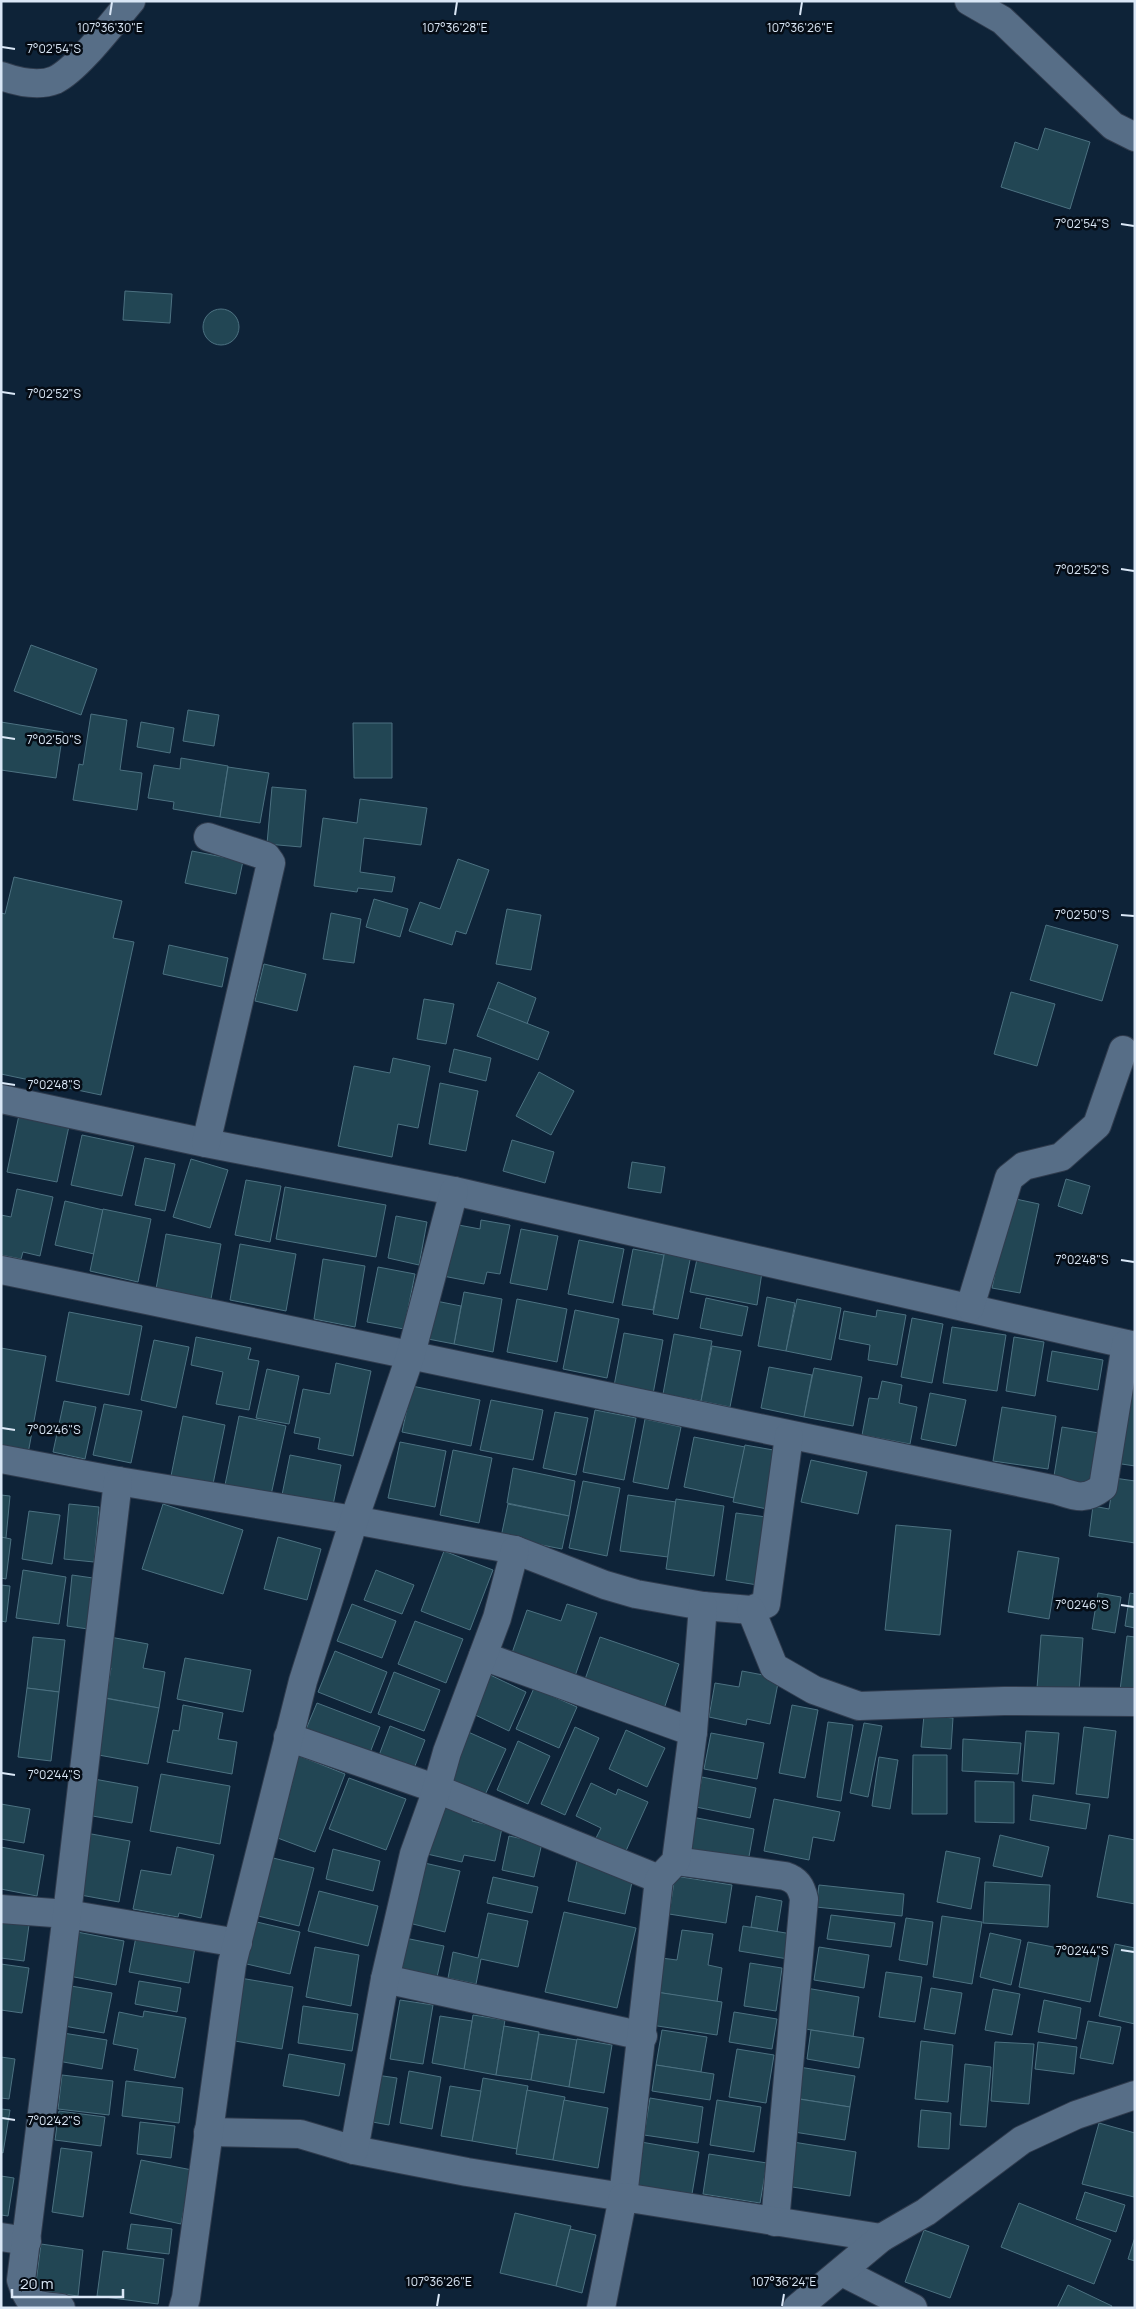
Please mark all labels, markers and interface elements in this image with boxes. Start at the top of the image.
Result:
text: 107°36'30"E [77,19,143,36]
text: 107°36'28"E [422,19,488,36]
text: 107°36'26"E [767,19,833,36]
text: 7°02'54"S [27,40,81,57]
text: 7°02'54"S [1055,215,1109,232]
text: 7°02'52"S [27,385,81,402]
text: 7°02'52"S [1055,561,1109,578]
text: 7°02'50"S [27,731,81,748]
text: 7°02'50"S [1055,906,1109,923]
text: 7°02'48"S [28,1076,80,1093]
text: 7°02'48"S [1056,1251,1108,1268]
text: 7°02'46"S [27,1421,81,1438]
text: 7°02'46"S [1055,1596,1109,1613]
text: 7°02'44"S [28,1766,80,1783]
text: 7°02'44"S [1056,1942,1108,1959]
text: 7°02'42"S [28,2112,80,2129]
scale bar [12,2266,124,2298]
text: 20 m [20,2273,53,2294]
text: 107°36'26"E [406,2273,472,2290]
text: 107°36'24"E [752,2273,817,2290]

